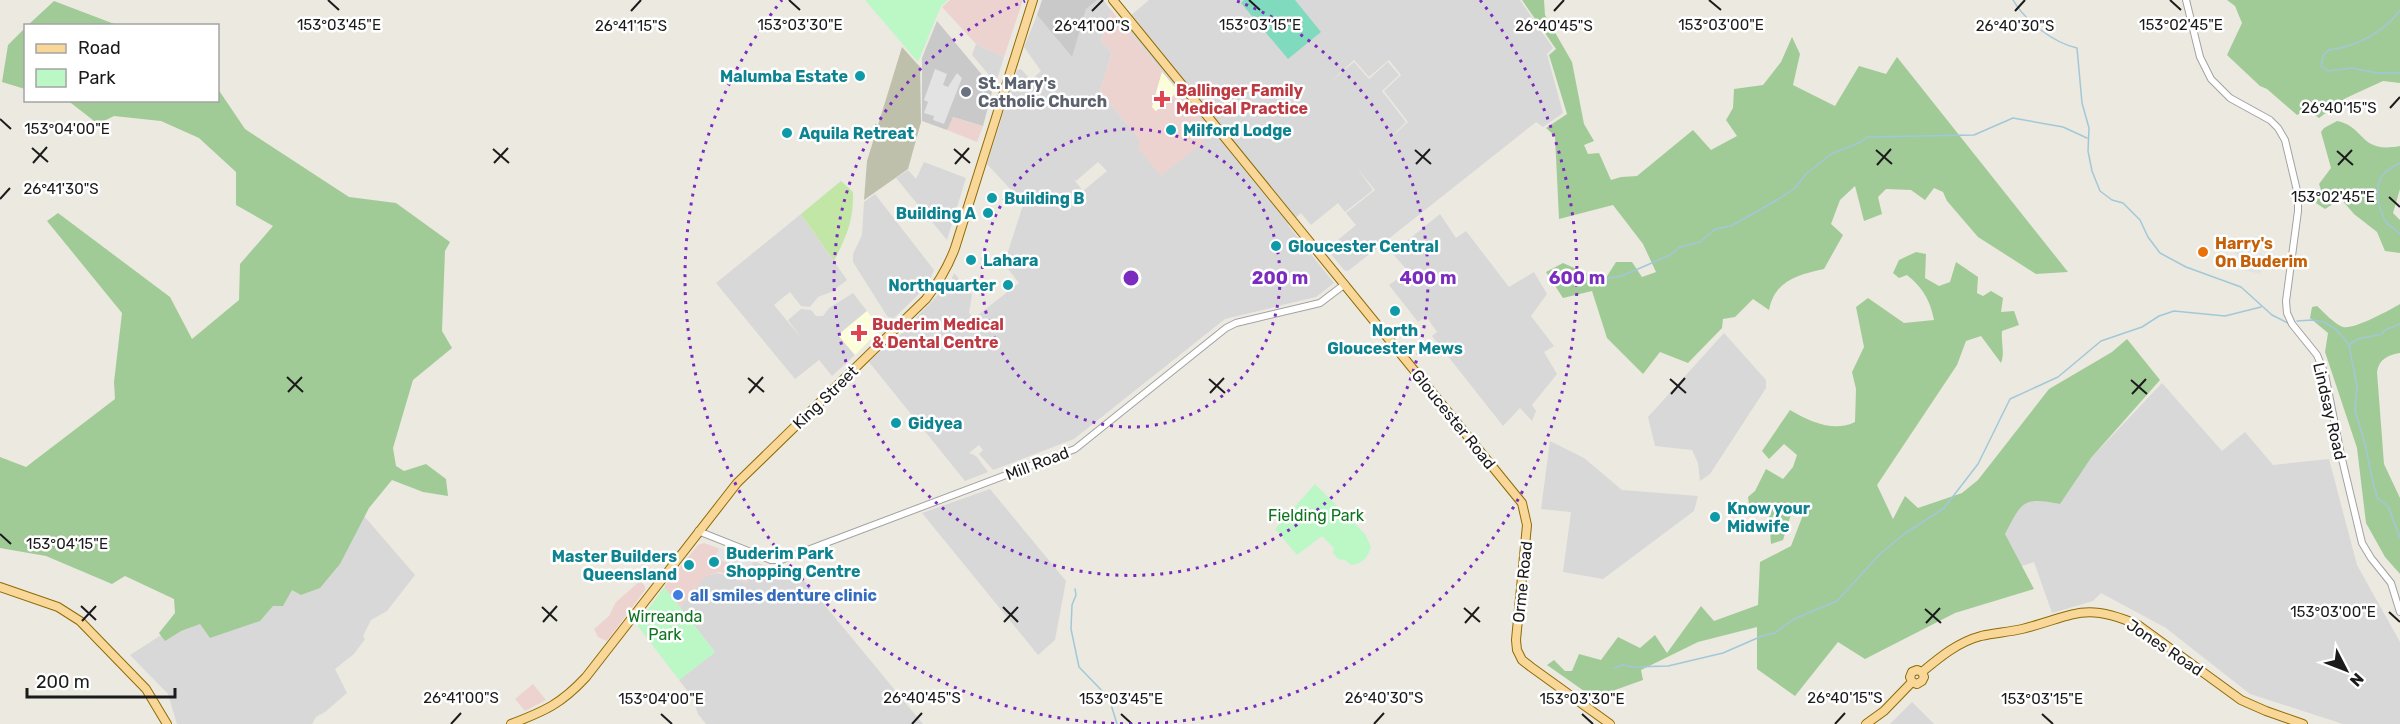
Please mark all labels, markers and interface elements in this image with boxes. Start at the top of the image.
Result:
text: 153°03'45"E [297,16,381,34]
text: 153°03'30"E [757,16,843,34]
text: 153°03'15"E [1219,16,1301,34]
text: 153°03'00"E [1678,16,1764,34]
text: 153°02'45"E [2139,16,2223,34]
text: 26°41'15"S [595,17,667,35]
text: 26°41'00"S [1054,17,1130,35]
text: 26°40'45"S [1515,17,1593,35]
text: 26°40'30"S [1976,17,2054,35]
legend [24,24,219,102]
text: Road [78,37,121,59]
text: Park [78,67,116,89]
place label: Malumba Estate [720,67,848,86]
marker: Malumba Estate [853,69,867,83]
place label: St. Mary's Catholic Church [978,74,1107,111]
place label: Ballinger Family Medical Practice [1176,81,1308,118]
marker: St. Mary's Catholic Church [959,85,973,99]
marker: Ballinger Family Medical Practice [1153,90,1171,108]
text: 26°40'15"S [2301,99,2377,117]
text: 153°04'00"E [24,120,110,138]
place label: Milford Lodge [1183,121,1292,140]
marker: Milford Lodge [1164,123,1178,137]
place label: Aquila Retreat [799,124,915,143]
marker: Aquila Retreat [780,126,794,140]
text: 26°41'30"S [23,180,99,198]
text: 153°02'45"E [2291,188,2375,206]
place label: Building B [1004,189,1084,208]
marker: Building B [985,191,999,205]
place label: Building A [896,204,977,223]
marker: Building A [981,206,995,220]
place label: Harry's On Buderim [2215,234,2308,271]
place label: Gloucester Central [1288,237,1439,256]
marker: Gloucester Central [1269,239,1283,253]
marker: Harry's On Buderim [2196,245,2210,259]
place label: Lahara [983,251,1038,270]
marker: Lahara [964,253,978,267]
text: 200 m [1252,267,1308,289]
text: 400 m [1399,267,1457,289]
text: 600 m [1549,267,1605,289]
centre of rings [1121,268,1141,288]
place label: Northquarter [888,276,997,295]
marker: Northquarter [1001,278,1015,292]
marker: North Gloucester Mews [1388,304,1402,318]
place label: Buderim Medical & Dental Centre [872,315,1004,352]
place label: North Gloucester Mews [1327,321,1463,358]
marker: Buderim Medical & Dental Centre [850,324,868,342]
street label: Lindsay Road [2309,361,2350,462]
street label: King Street [789,362,862,433]
street label: Gloucester Road [1408,366,1499,473]
place label: Gidyea [908,414,962,433]
marker: Gidyea [889,416,903,430]
street label: Mill Road [1003,443,1071,484]
place label: Know your Midwife [1727,499,1811,536]
park label: Fielding Park [1268,506,1365,525]
marker: Know your Midwife [1708,510,1722,524]
text: 153°04'15"E [26,535,108,553]
street label: Orme Road [1509,540,1536,624]
place label: Buderim Park Shopping Centre [726,544,861,581]
place label: Master Builders Queensland [552,547,677,584]
marker: Buderim Park Shopping Centre [707,555,721,569]
marker: Master Builders Queensland [682,558,696,572]
place label: all smiles denture clinic [690,586,877,605]
marker: all smiles denture clinic [671,588,685,602]
text: 153°03'00"E [2290,603,2376,621]
park label: Wirreanda Park [628,607,702,644]
street label: Jones Road [2123,615,2207,680]
north arrow [2316,640,2376,700]
scale bar [27,661,176,699]
text: N [2346,669,2368,690]
text: 200 m [36,671,90,693]
text: 26°41'00"S [423,689,499,707]
text: 26°40'45"S [883,689,961,707]
text: 26°40'30"S [1345,689,1423,707]
text: 26°40'15"S [1807,689,1883,707]
text: 153°04'00"E [618,690,704,708]
text: 153°03'45"E [1079,690,1163,708]
text: 153°03'30"E [1539,690,1625,708]
text: 153°03'15"E [2001,690,2083,708]

